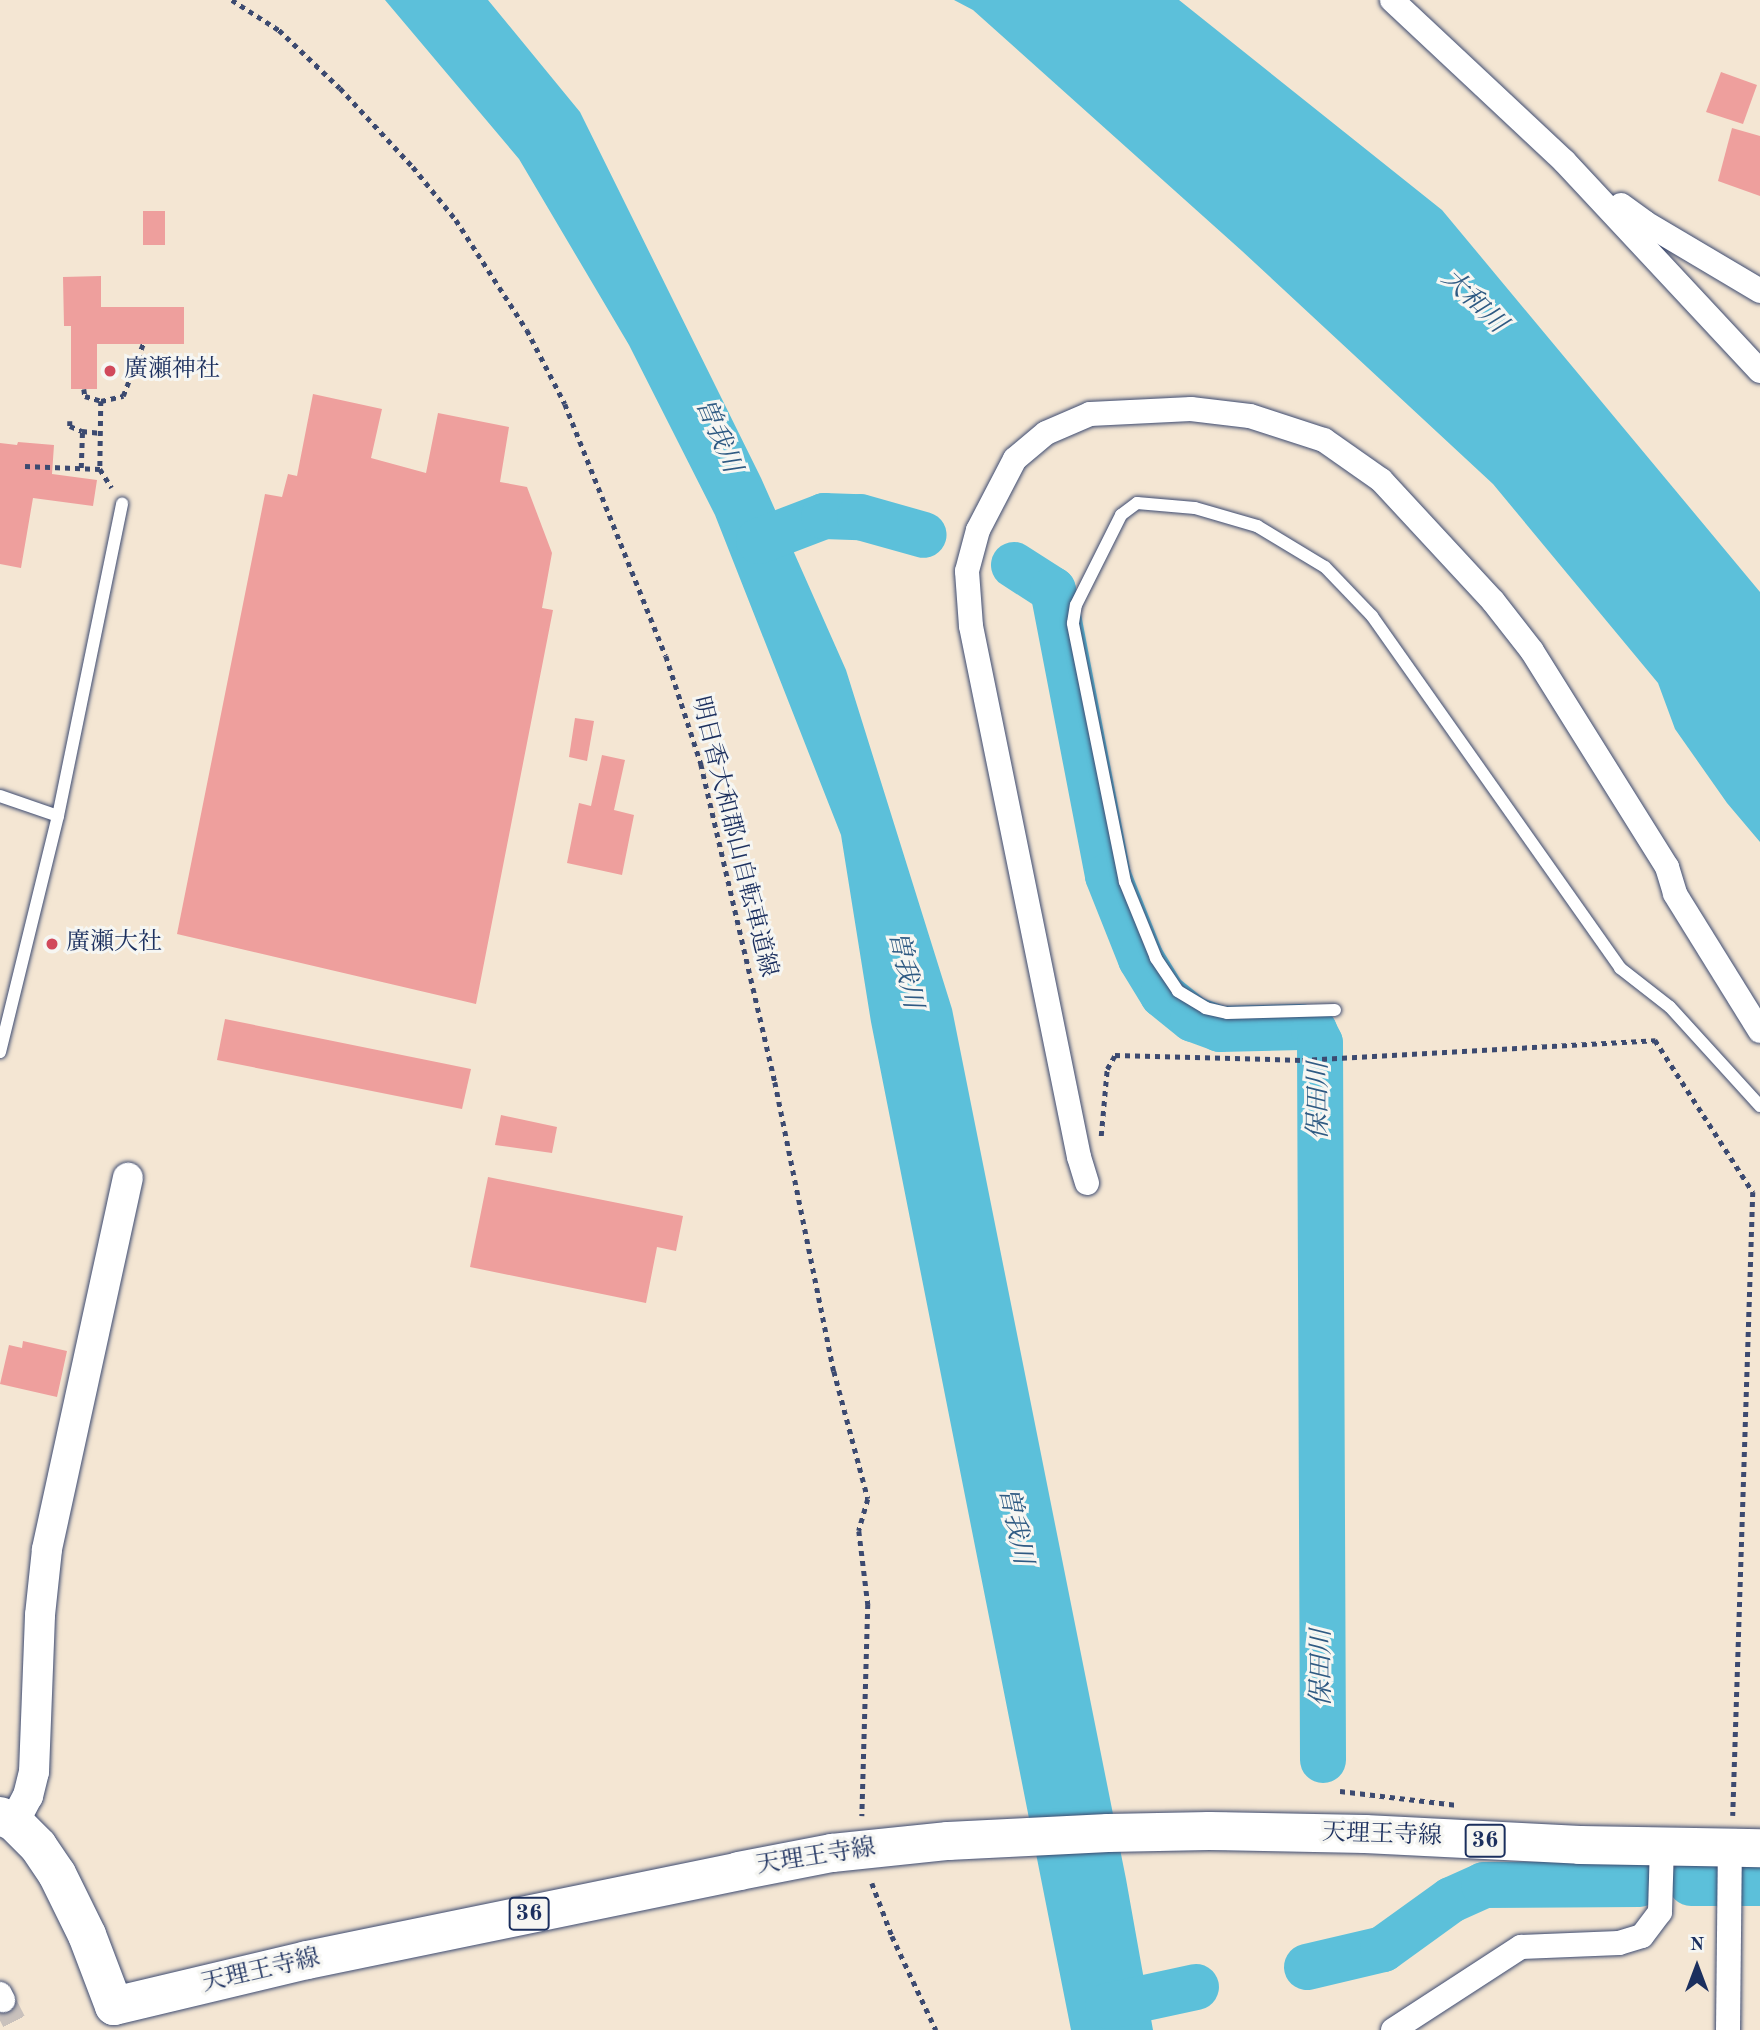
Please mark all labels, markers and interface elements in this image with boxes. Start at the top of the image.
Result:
water label: 大和川 [1434,264,1512,340]
place label: 廣瀬神社 [124,357,220,385]
marker: 廣瀬神社 [102,363,118,379]
water label: 曽我川 [687,394,747,478]
street label: 明日香大和郡山自転車道線 [684,694,782,980]
water label: 曽我川 [881,929,927,1011]
place label: 廣瀬大社 [66,930,162,958]
marker: 廣瀬大社 [44,936,60,952]
water label: 保田川 [1304,1062,1336,1140]
water label: 曽我川 [991,1485,1037,1567]
water label: 保田川 [1307,1629,1339,1707]
street label: 天理王寺線 [1322,1820,1442,1852]
road number: 36 [1464,1822,1506,1860]
street label: 天理王寺線 [754,1834,878,1882]
road number: 36 [508,1895,550,1934]
north arrow [1662,1932,1732,2002]
text: N [1690,1936,1704,1955]
street label: 天理王寺線 [199,1944,323,2000]

